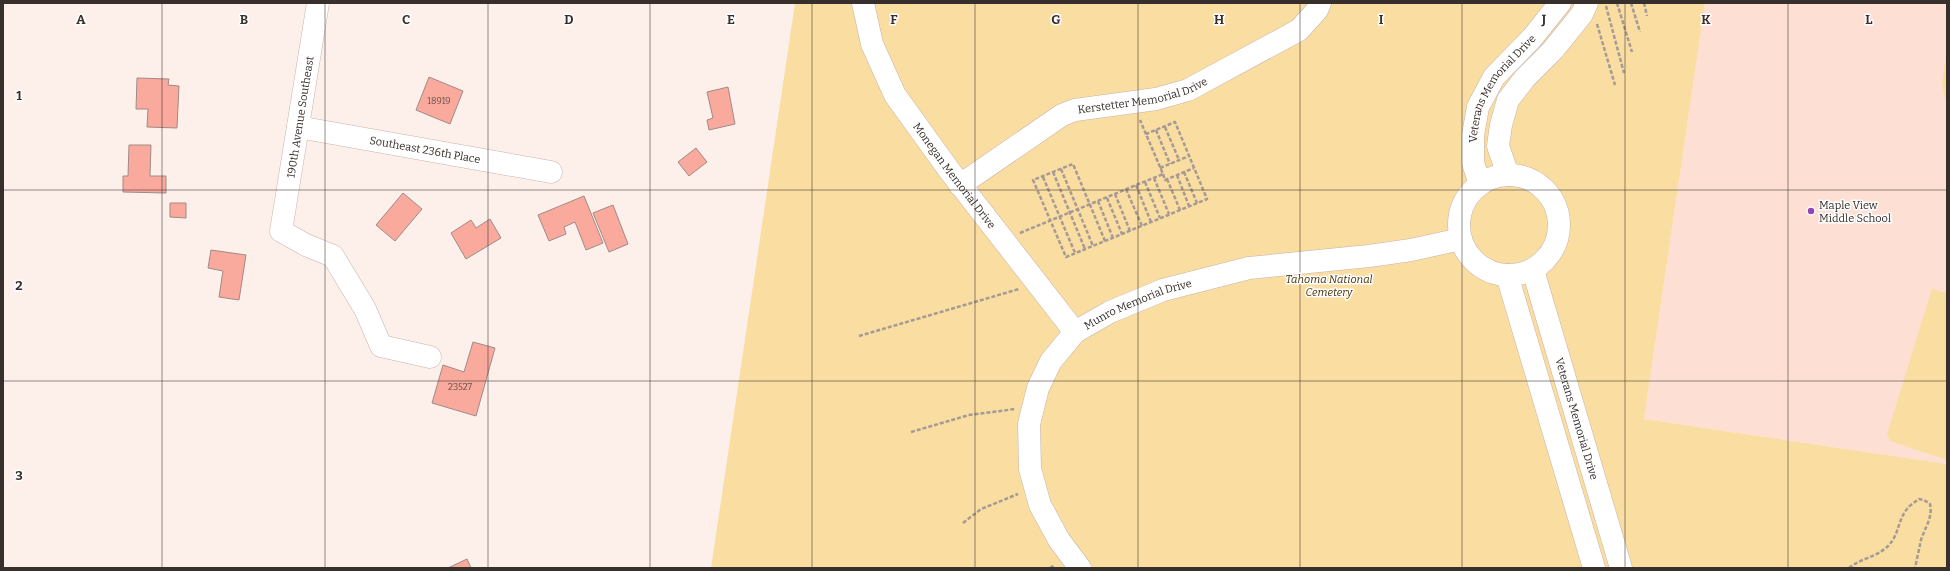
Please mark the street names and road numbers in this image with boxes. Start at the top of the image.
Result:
street label: Veterans Memorial Drive [1467,32,1539,142]
street label: 190th Avenue Southeast [284,55,317,179]
street label: Kerstetter Memorial Drive [1077,75,1210,117]
street label: Monegan Memorial Drive [910,120,998,231]
street label: Southeast 236th Place [368,134,481,166]
street label: Munro Memorial Drive [1082,277,1193,332]
street label: Veterans Memorial Drive [1552,356,1601,481]

